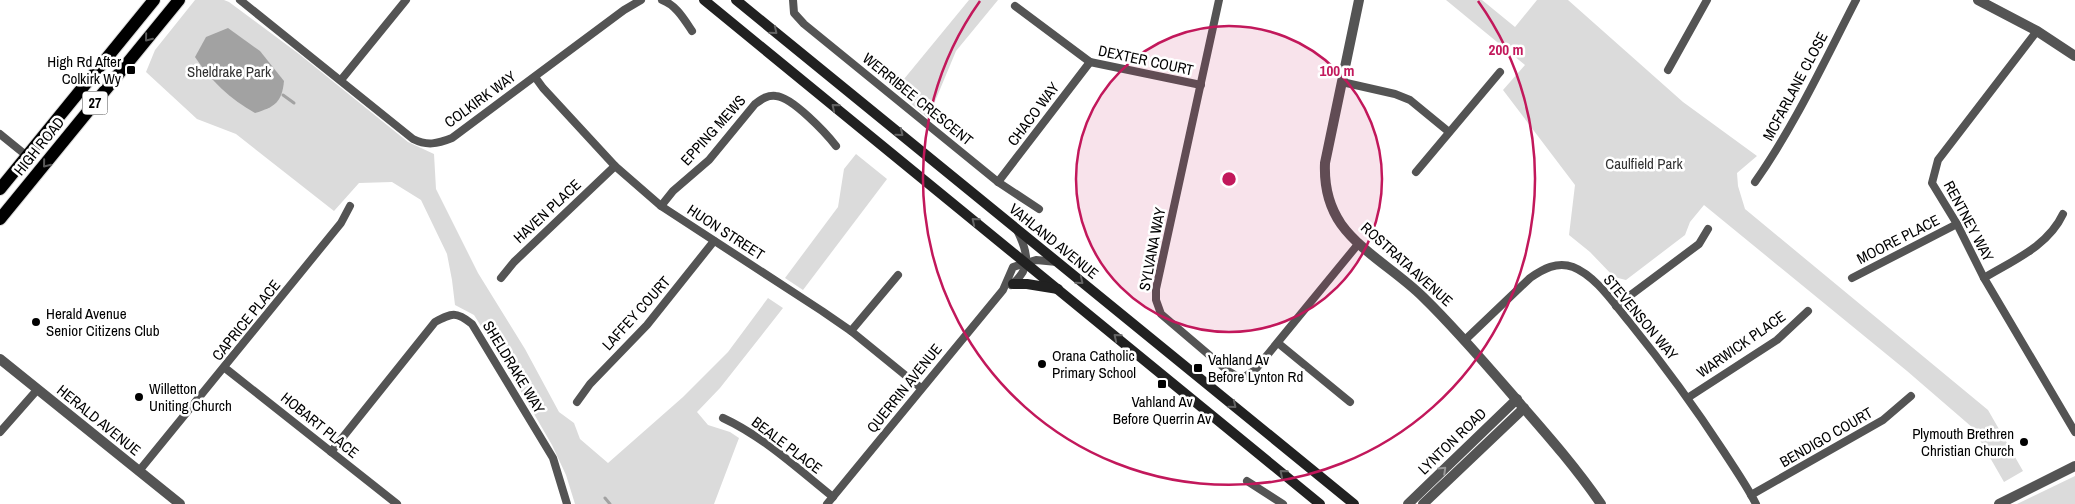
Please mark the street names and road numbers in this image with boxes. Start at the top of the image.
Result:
street label: MCFARLANE CLOSE [1757,28,1833,144]
street label: DEXTER COURT [1096,40,1196,80]
street label: WERRIBEE CRESCENT [858,48,978,150]
street label: COLKIRK WAY [440,65,521,132]
street label: CHACO WAY [1002,77,1064,150]
street label: EPPING MEWS [676,90,750,170]
road number: 27 [82,92,108,115]
street label: HIGH ROAD [9,112,69,180]
street label: HAVEN PLACE [509,174,585,248]
street label: RENTNEY WAY [1939,177,1999,266]
street label: VAHLAND AVENUE [1005,198,1103,284]
street label: HUON STREET [683,199,769,265]
street label: SYLVANA WAY [1134,205,1171,292]
street label: MOORE PLACE [1853,209,1943,269]
street label: ROSTRATA AVENUE [1357,217,1457,311]
street label: STEVENSON WAY [1599,270,1684,365]
street label: LAFFEY COURT [597,271,675,355]
street label: CAPRICE PLACE [207,275,285,365]
street label: WARWICK PLACE [1692,306,1790,382]
street label: SHELDRAKE WAY [478,317,550,418]
street label: QUERRIN AVENUE [861,339,947,437]
street label: HERALD AVENUE [53,380,145,460]
street label: HOBART PLACE [277,387,363,463]
street label: BENDIGO COURT [1776,402,1877,472]
street label: LYNTON ROAD [1413,403,1491,479]
street label: BEALE PLACE [747,412,827,478]

